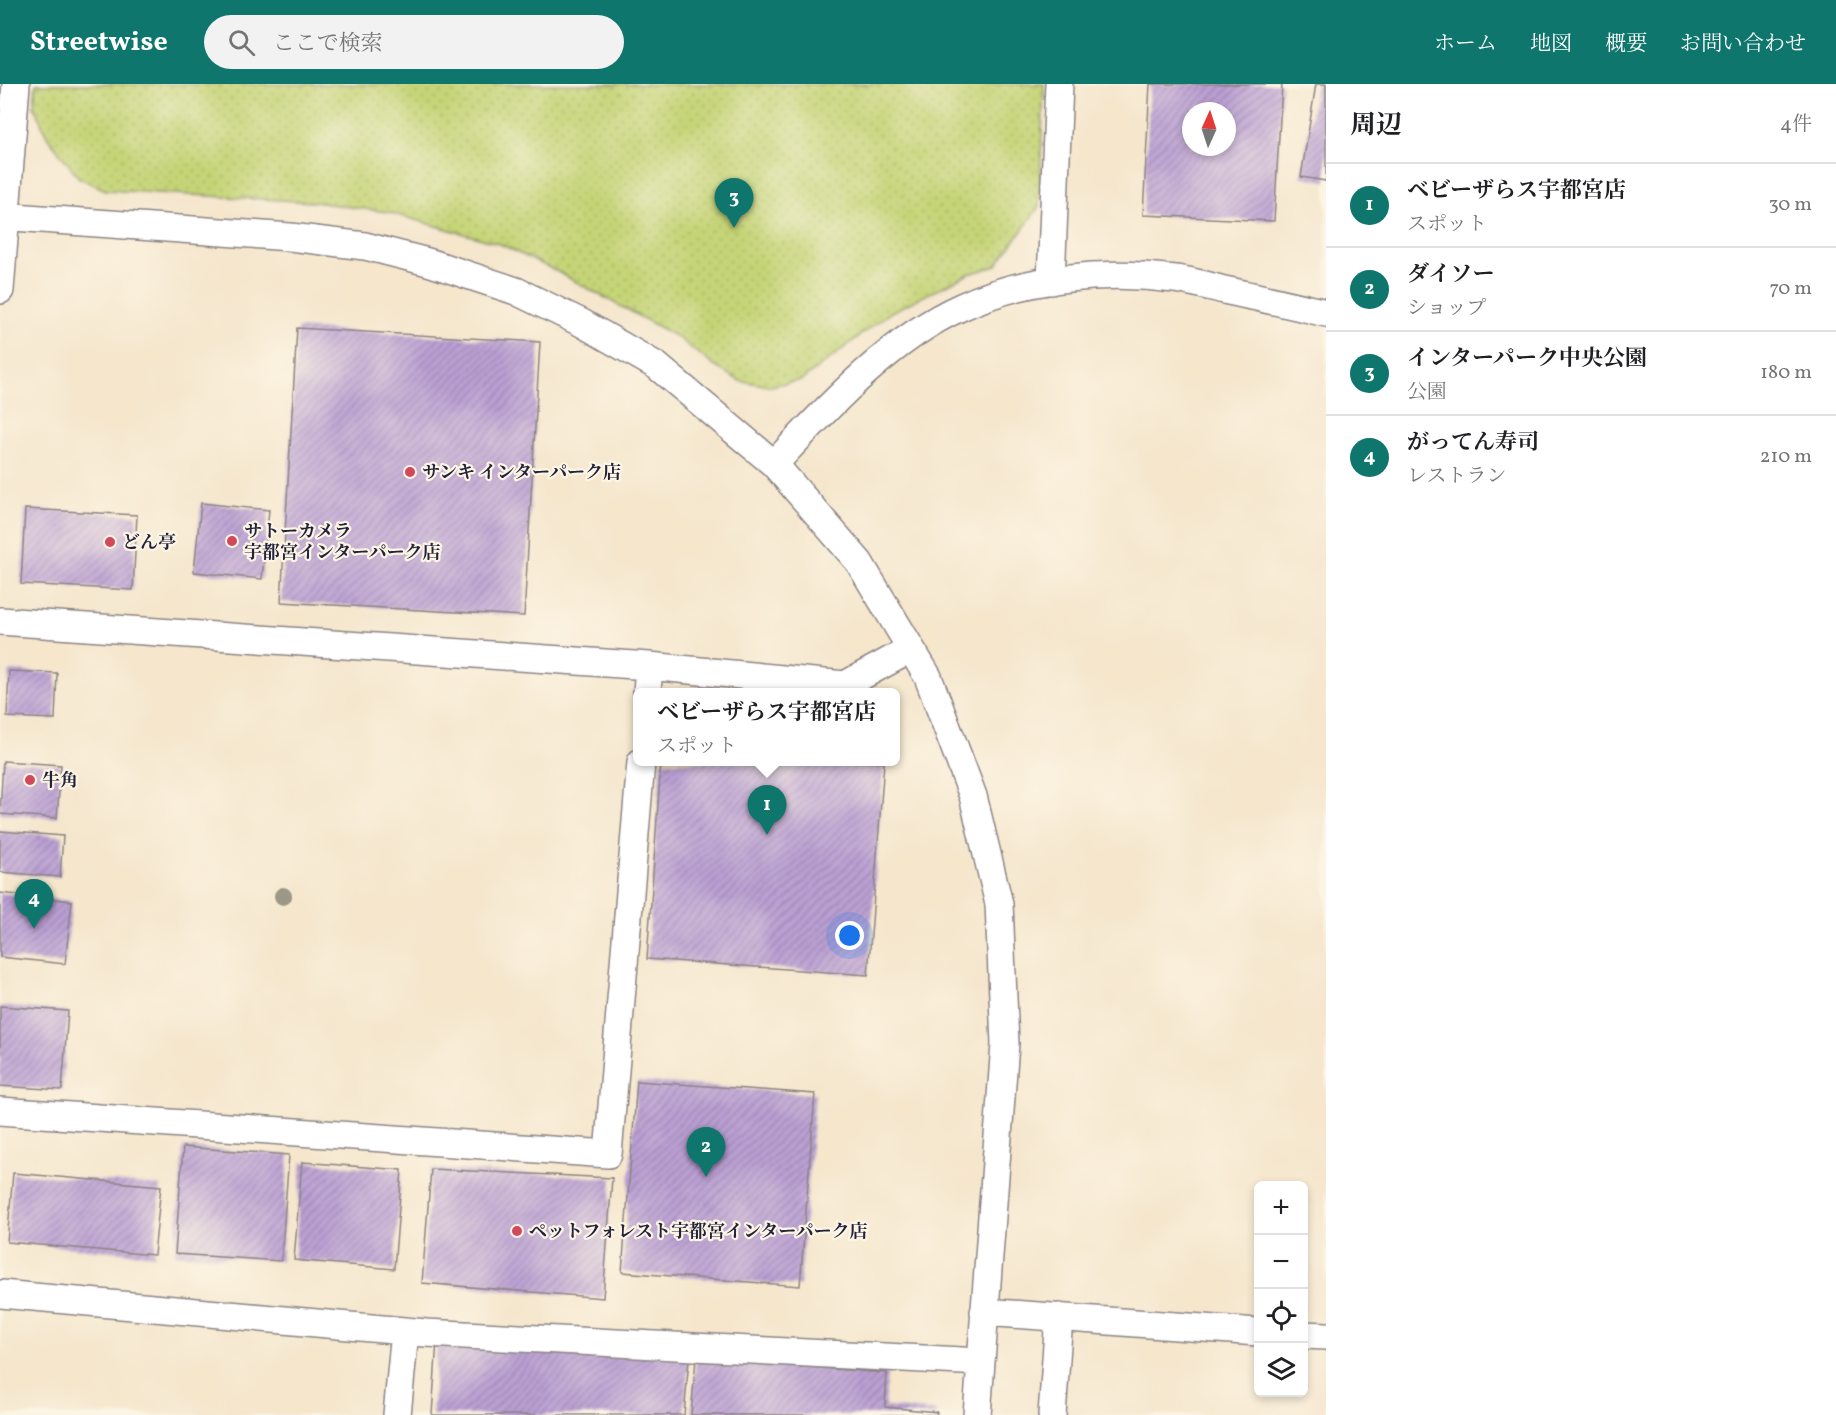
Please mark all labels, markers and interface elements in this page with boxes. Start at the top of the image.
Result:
search box [204,15,624,69]
text: Streetwise [30,23,168,62]
icon: search [225,26,258,59]
text: ここで検索 [273,29,383,60]
text: ホーム [1434,30,1497,59]
text: 地図 [1530,30,1572,59]
text: 概要 [1605,30,1647,59]
text: お問い合わせ [1680,30,1806,59]
north arrow [1182,102,1236,156]
text: 周辺 [1350,108,1402,144]
text: 4件 [1780,111,1812,139]
text: ベビーザらス宇都宮店 [1407,176,1626,207]
pin: 3 [714,178,754,228]
text: 1 [1365,191,1374,219]
text: 30 m [1768,191,1812,219]
text: スポット [1407,211,1487,239]
text: ダイソー [1407,260,1495,291]
text: 2 [1364,275,1375,303]
text: 70 m [1769,275,1812,303]
text: ショップ [1407,295,1487,323]
text: インターパーク中央公園 [1407,344,1647,375]
text: 3 [1364,359,1375,387]
text: 180 m [1760,359,1812,387]
text: 公園 [1407,379,1447,407]
text: がってん寿司 [1407,428,1539,459]
text: 4 [1363,443,1376,471]
text: 210 m [1760,443,1812,471]
place label: サンキ インターパーク店 [422,461,621,486]
text: レストラン [1407,463,1506,491]
marker: サンキ インターパーク店 [403,465,417,479]
place label: サトーカメラ 宇都宮インターパーク店 [244,520,440,566]
place label: どん亭 [122,531,176,556]
marker: サトーカメラ 宇都宮インターパーク店 [225,534,239,548]
marker: どん亭 [103,535,117,549]
popup [633,688,900,766]
text: ベビーザらス宇都宮店 [657,698,876,729]
text: スポット [657,733,737,761]
place label: 牛角 [42,769,78,794]
marker: 牛角 [23,773,37,787]
pin: 1 [748,786,786,835]
pin: 4 [15,880,54,929]
your location [835,921,864,950]
pin: 2 [686,1128,726,1177]
map controls [1254,1181,1308,1397]
button: + [1254,1181,1308,1235]
place label: ペットフォレスト宇都宮インターパーク店 [529,1220,867,1245]
marker: ペットフォレスト宇都宮インターパーク店 [510,1224,524,1238]
button: − [1254,1235,1308,1289]
button: locate [1254,1289,1308,1343]
button: layers [1254,1343,1308,1397]

